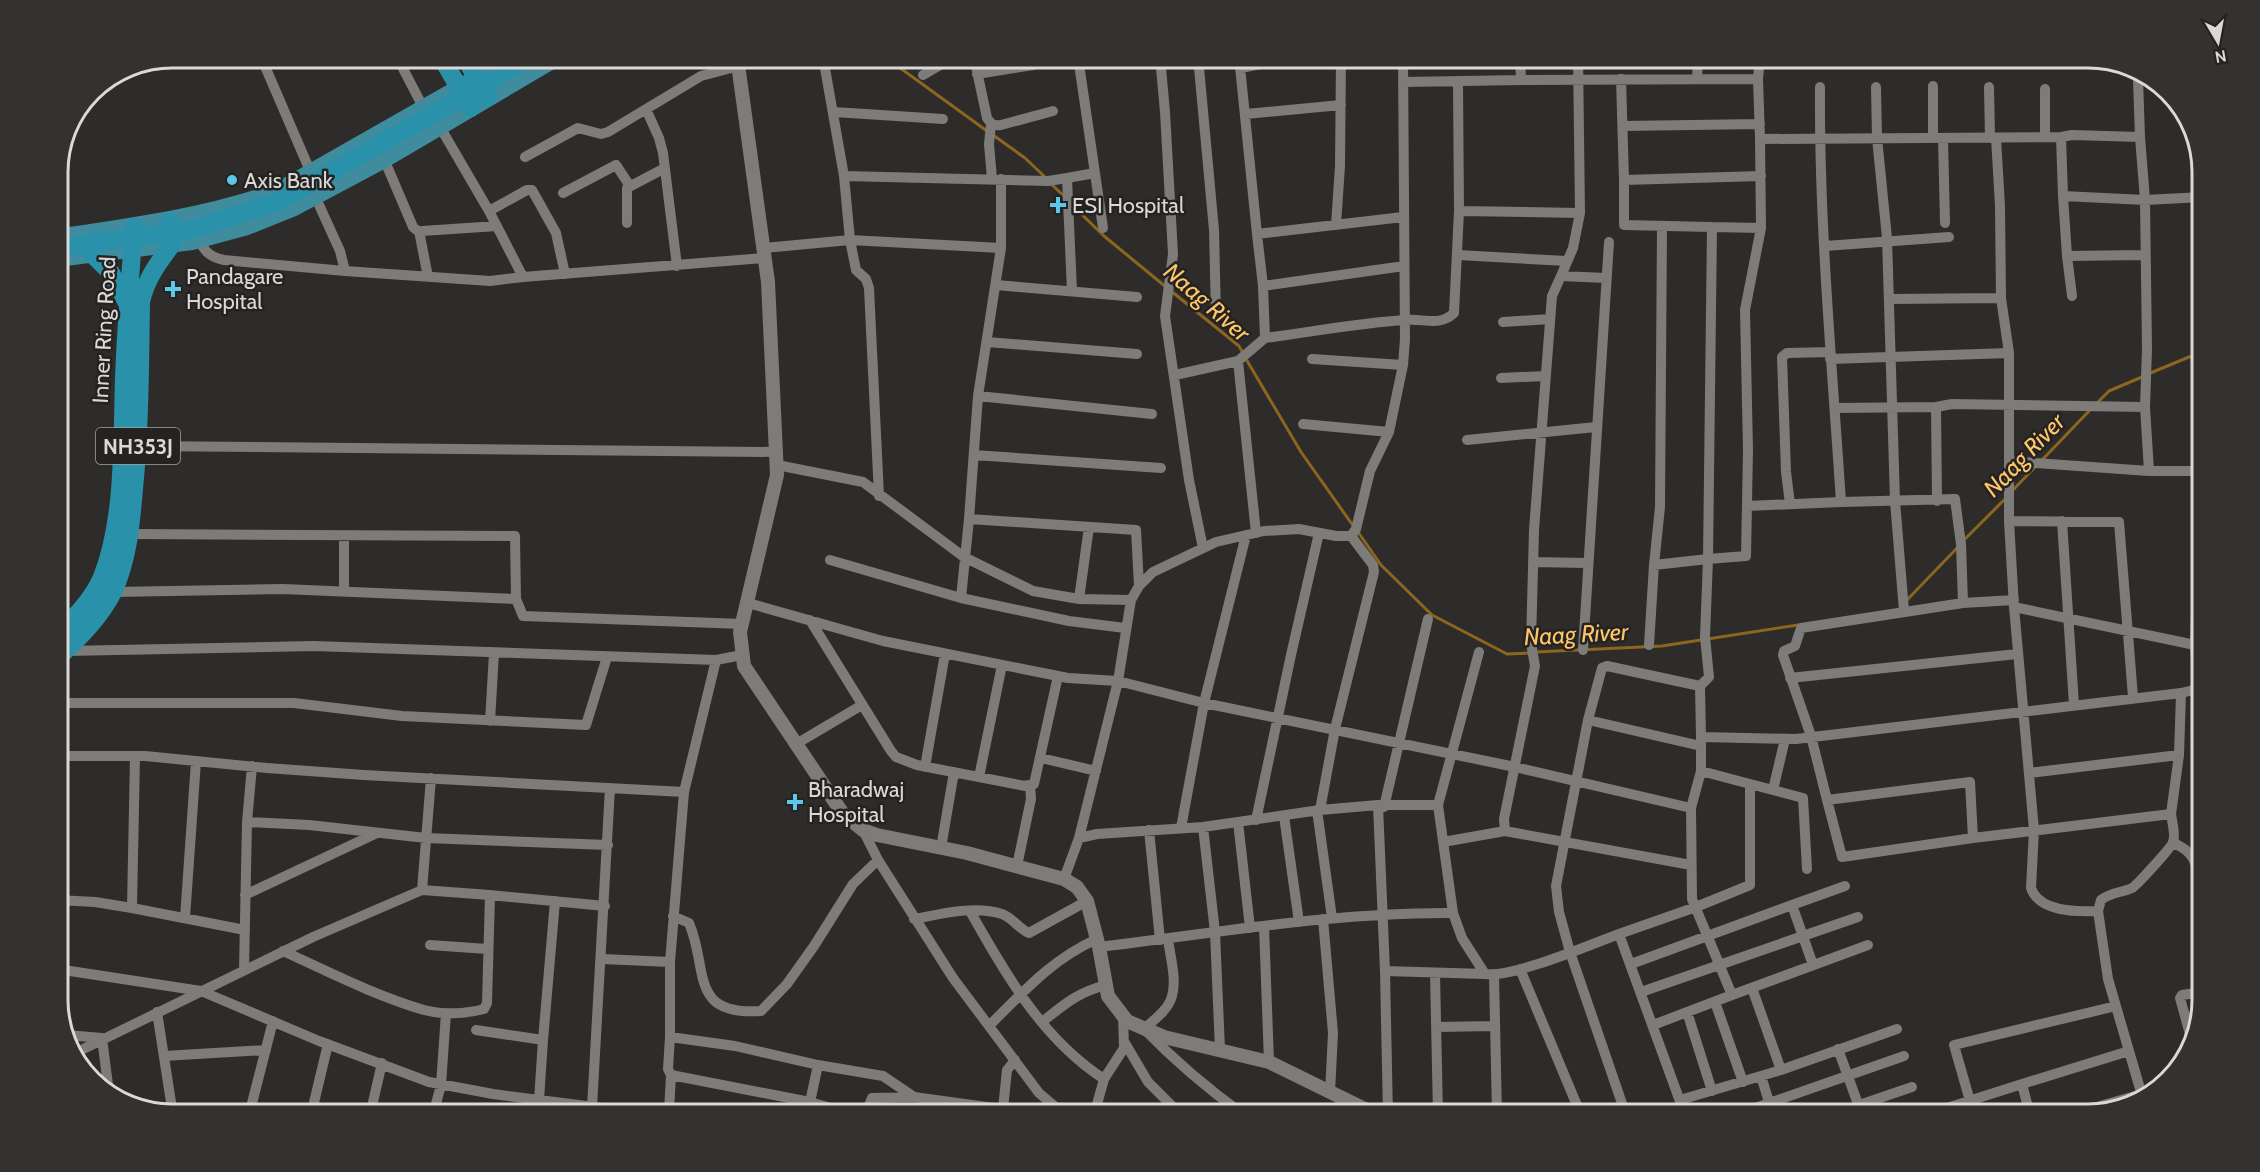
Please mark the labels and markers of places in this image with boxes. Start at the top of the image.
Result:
place label: Axis Bank [244,167,333,194]
marker: Axis Bank [225,173,239,187]
place label: ESI Hospital [1072,192,1185,219]
marker: ESI Hospital [1049,196,1067,214]
place label: Pandagare Hospital [186,263,283,315]
marker: Pandagare Hospital [164,280,182,298]
place label: Bharadwaj Hospital [808,776,904,828]
marker: Bharadwaj Hospital [786,793,804,811]

